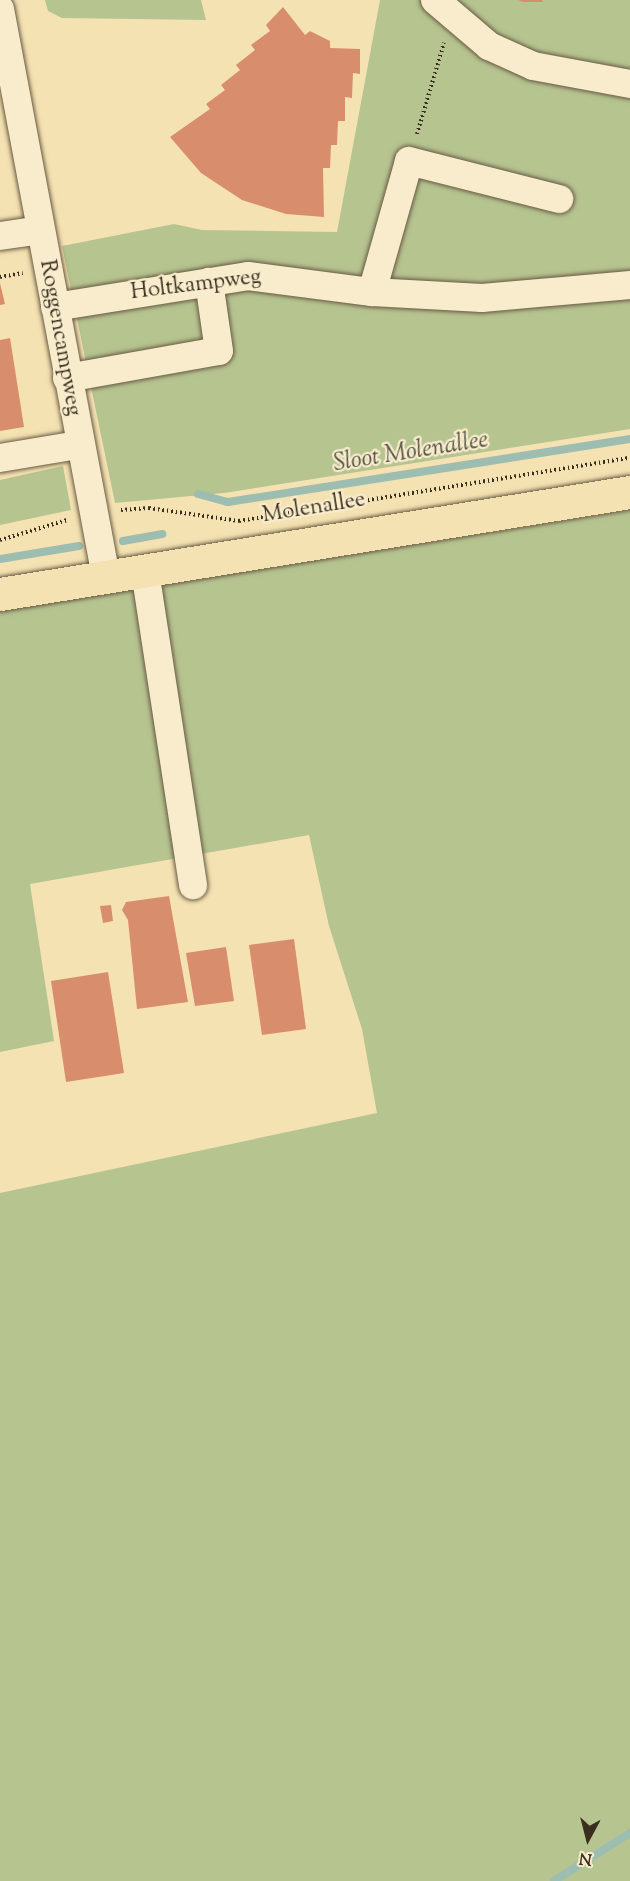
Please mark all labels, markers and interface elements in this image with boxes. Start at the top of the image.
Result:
street label: Roggencampweg [32,258,86,418]
street label: Holtkampweg [129,265,263,307]
water label: Sloot Molenallee [332,427,490,479]
street label: Molenallee [261,488,367,530]
north arrow [558,1809,618,1869]
text: N [578,1845,593,1870]

